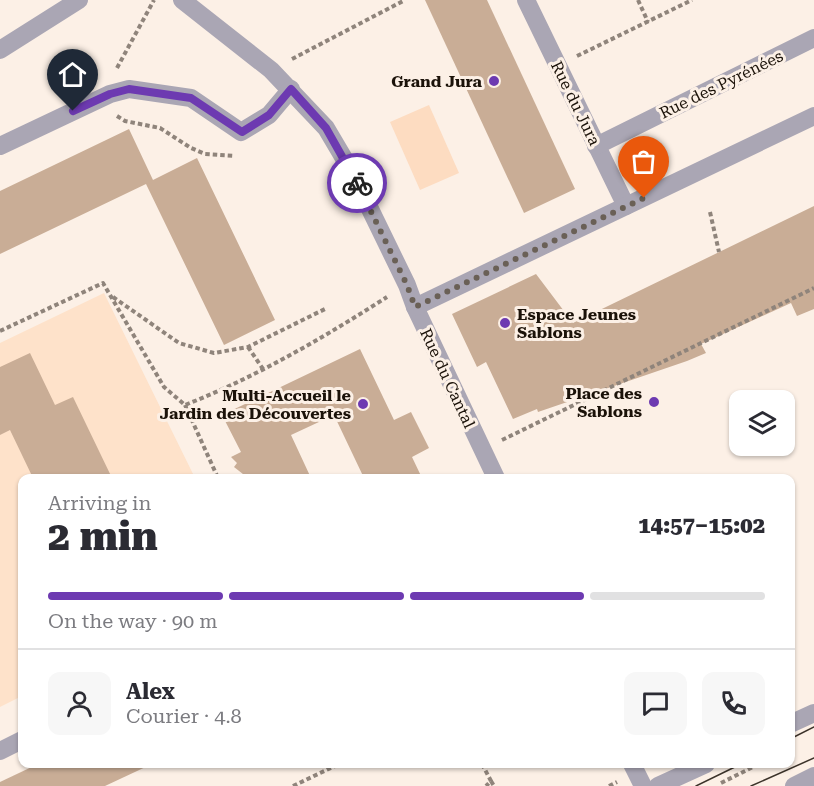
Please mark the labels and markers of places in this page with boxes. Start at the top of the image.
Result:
pin [47,49,98,111]
place label: Grand Jura [391,72,483,91]
marker: Grand Jura [487,74,501,88]
pin [618,136,669,198]
place label: Espace Jeunes Sablons [517,305,636,342]
marker: Espace Jeunes Sablons [498,316,512,330]
place label: Place des Sablons [565,384,642,421]
place label: Multi-Accueil le Jardin des Découvertes [160,386,351,423]
marker: Place des Sablons [647,395,661,409]
marker: Multi-Accueil le Jardin des Découvertes [356,397,370,411]

